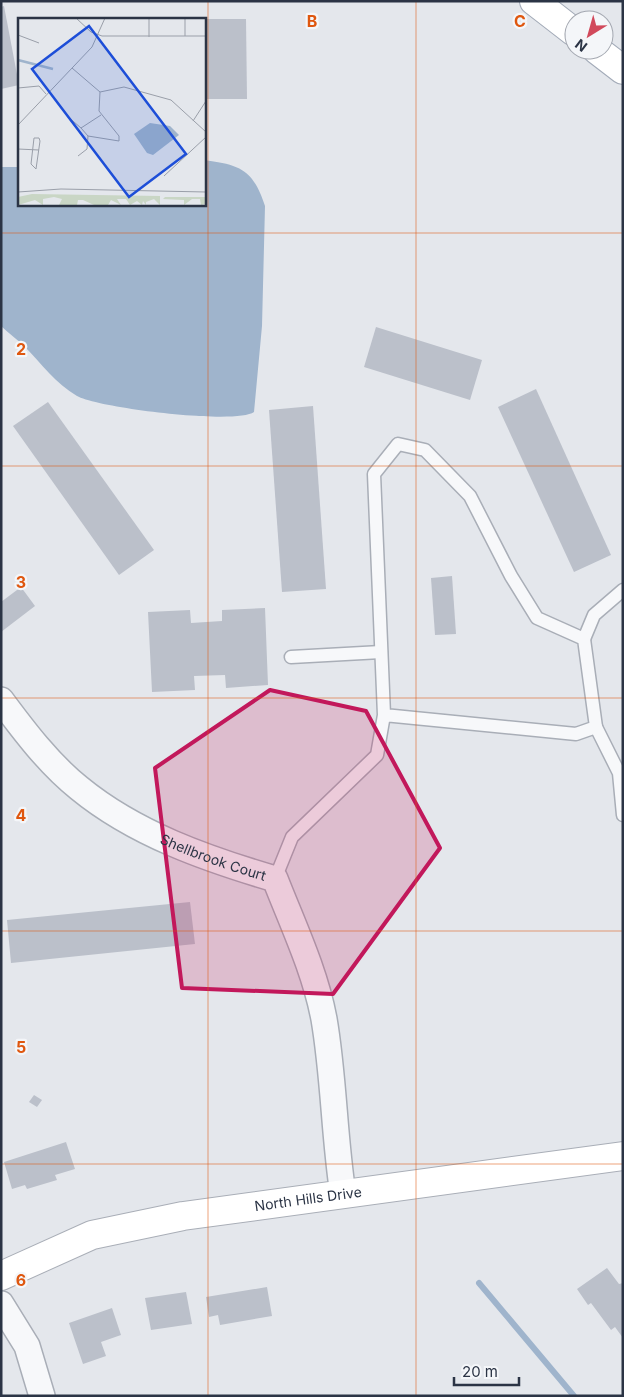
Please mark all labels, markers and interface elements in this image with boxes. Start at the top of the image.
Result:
north arrow [564,10,614,60]
text: B [307,11,317,31]
text: C [514,11,526,31]
inset map [18,18,205,205]
text: N [571,36,590,56]
text: 2 [16,339,26,359]
text: 3 [16,572,26,592]
text: 4 [16,805,27,825]
street label: Shellbrook Court [158,830,269,884]
text: 5 [16,1037,26,1057]
street label: North Hills Drive [253,1183,363,1214]
text: 6 [16,1270,26,1290]
scale bar [454,1354,519,1386]
text: 20 m [462,1362,498,1381]

